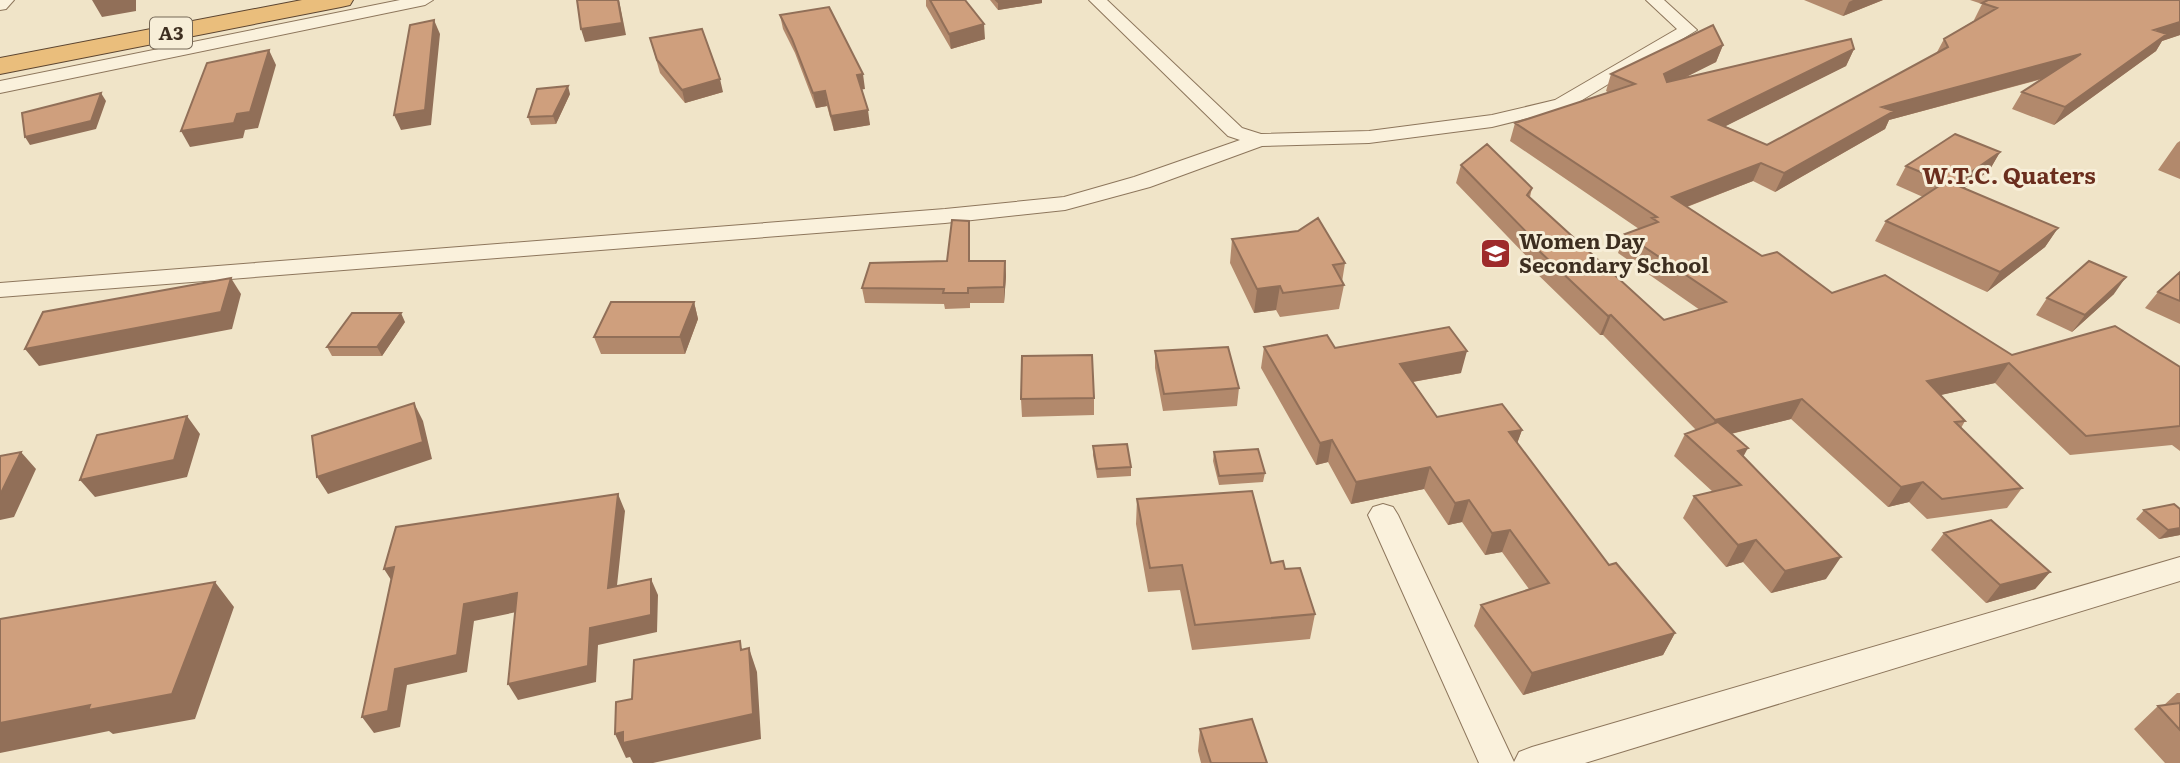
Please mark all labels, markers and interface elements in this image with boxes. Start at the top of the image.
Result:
road number: A3 [150,18,192,48]
district label: W.T.C. Quaters [1922,157,2096,191]
place label: Women Day Secondary School [1519,224,1709,279]
school or university icon: Women Day Secondary School [1479,237,1513,271]

